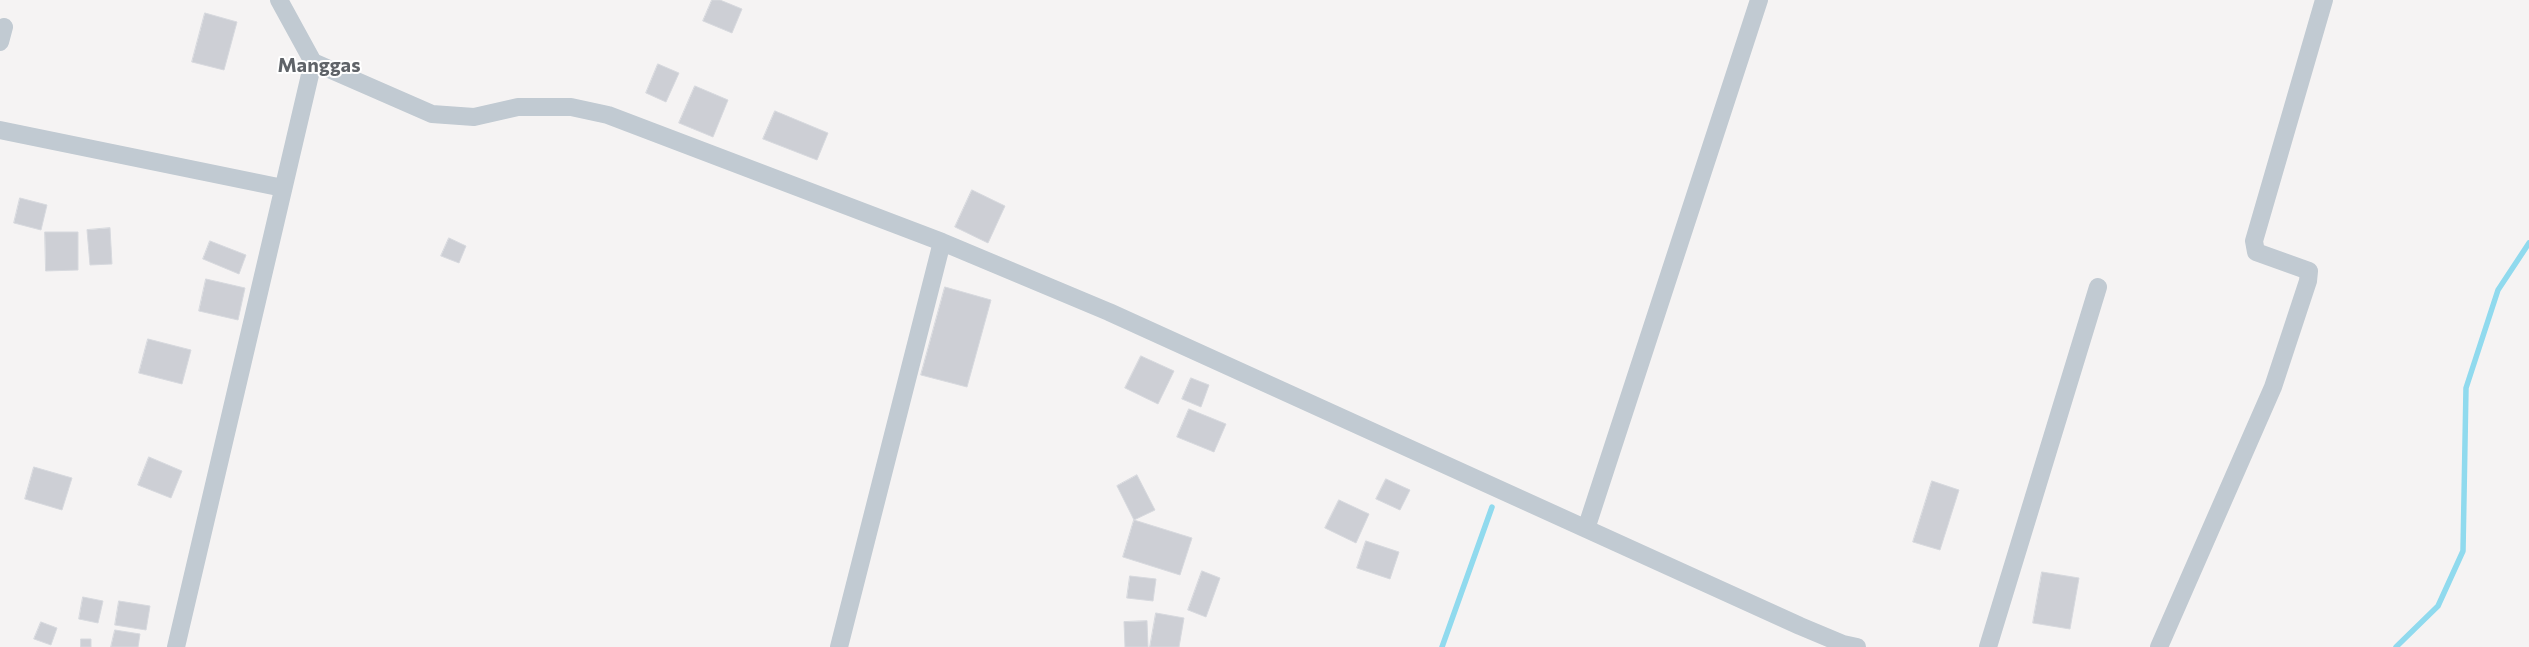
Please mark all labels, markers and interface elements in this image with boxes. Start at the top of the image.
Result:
district label: Manggas [278,53,360,77]

